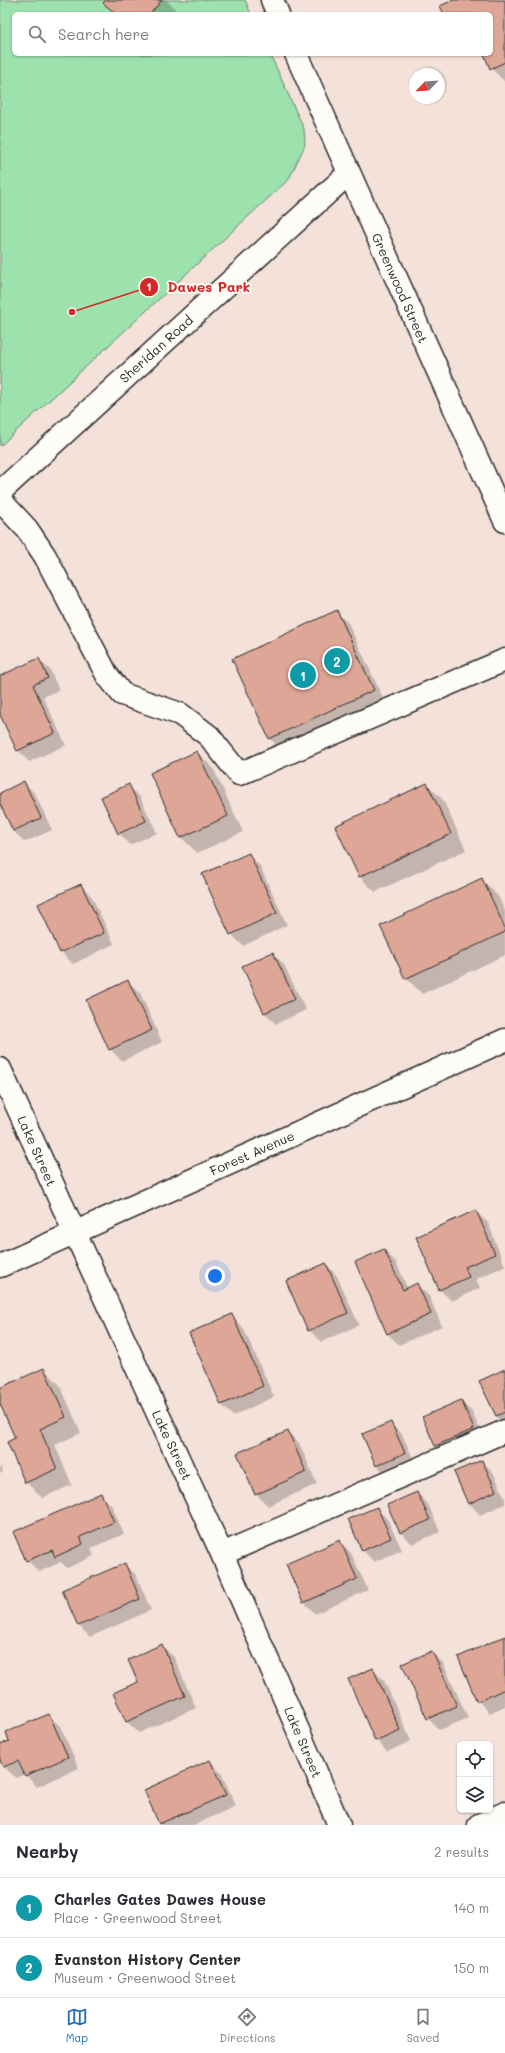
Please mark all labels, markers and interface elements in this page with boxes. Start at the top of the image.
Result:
search box [12,12,493,56]
icon: search [26,23,48,45]
text: Search here [58,24,149,44]
north arrow [409,68,445,104]
street label: Greenwood Street [369,230,432,346]
callout: Dawes Park [139,274,258,300]
text: Dawes Park [168,277,250,296]
text: 1 [146,278,152,294]
street label: Sheridan Road [115,311,196,386]
pin: 2 [324,646,350,676]
pin: 1 [290,660,316,690]
street label: Lake Street [14,1113,61,1189]
street label: Forest Avenue [207,1126,297,1179]
your location [205,1266,225,1286]
street label: Lake Street [149,1407,196,1483]
street label: Lake Street [281,1704,326,1780]
map controls [457,1741,493,1813]
button: locate [457,1741,493,1777]
button: layers [457,1777,493,1813]
text: Nearby [16,1840,78,1862]
text: 2 results [434,1843,489,1860]
text: Charles Gates Dawes House [54,1889,266,1909]
text: 1 [26,1899,32,1916]
text: 140 m [453,1899,489,1916]
text: Place · Greenwood Street [54,1909,222,1926]
text: Evanston History Center [54,1949,241,1969]
text: 2 [25,1959,33,1976]
text: 150 m [453,1959,489,1976]
text: Museum · Greenwood Street [54,1969,236,1986]
tab: Map [66,2006,88,2045]
tab: Directions [219,2006,275,2045]
tab: Saved [407,2006,439,2045]

